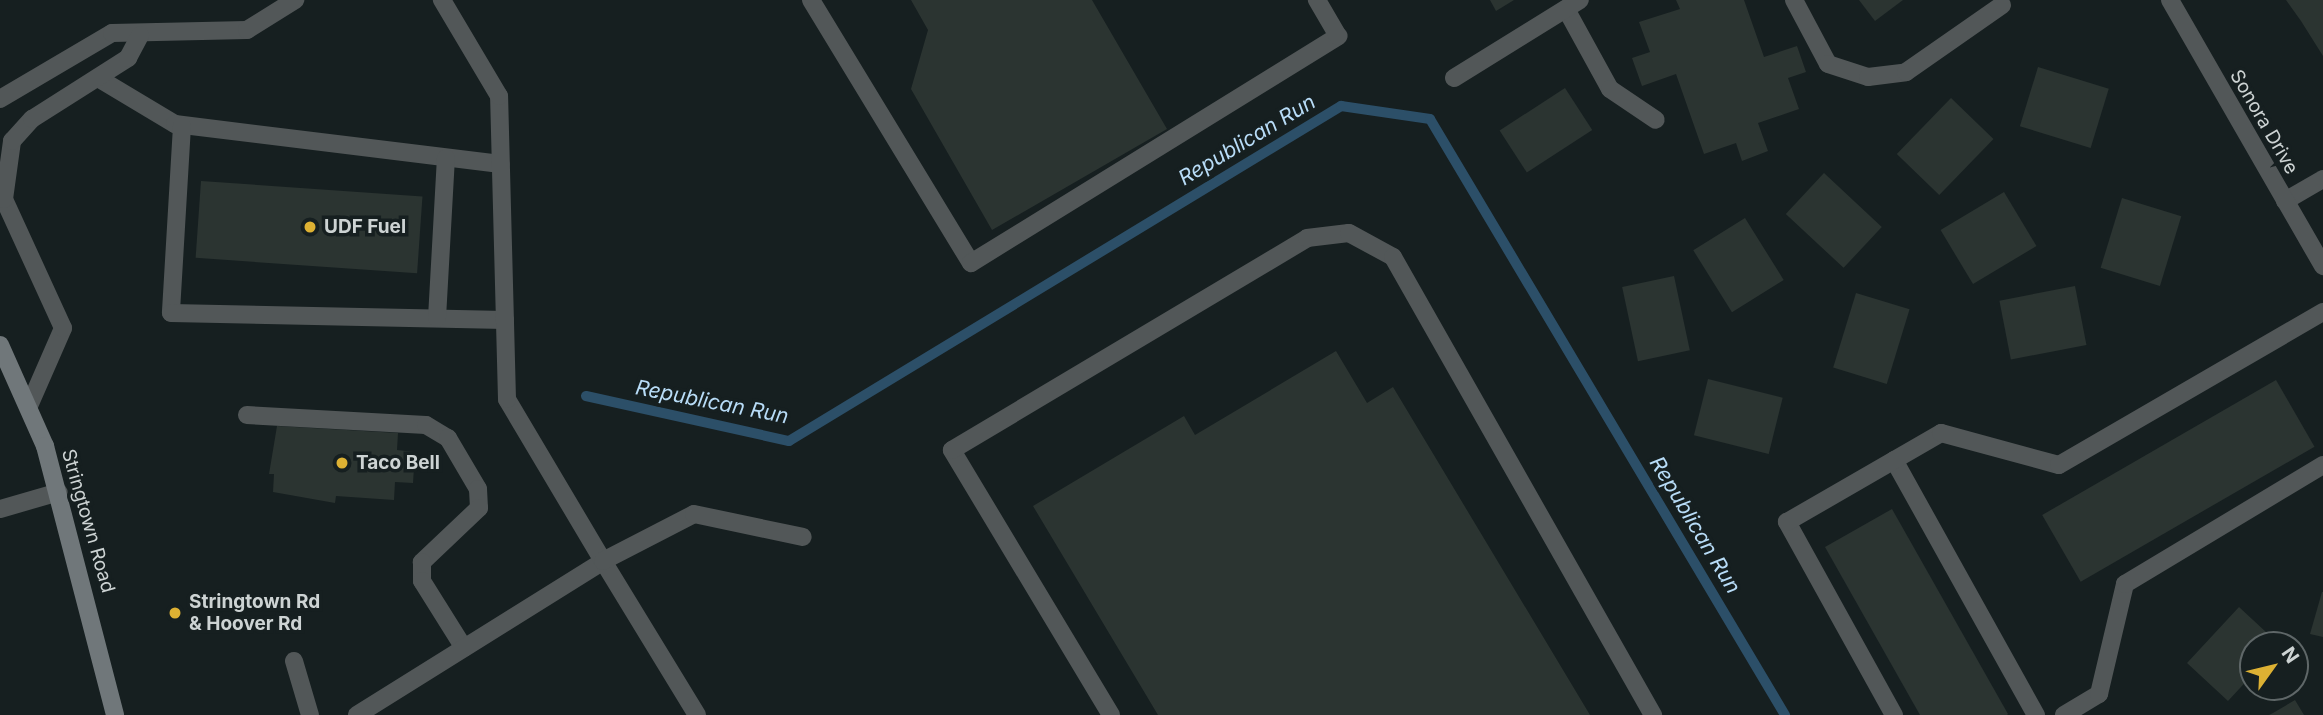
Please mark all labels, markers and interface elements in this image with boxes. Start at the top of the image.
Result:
street label: Sonora Drive [2225,66,2303,178]
water label: Republican Run [1174,89,1320,191]
place label: UDF Fuel [324,216,406,238]
marker: UDF Fuel [302,219,318,235]
water label: Republican Run [633,375,791,429]
street label: Stringtown Road [57,447,119,595]
place label: Taco Bell [356,452,440,474]
water label: Republican Run [1644,452,1746,598]
marker: Taco Bell [334,455,350,471]
place label: Stringtown Rd & Hoover Rd [189,591,320,635]
marker: Stringtown Rd & Hoover Rd [167,605,183,621]
north arrow [2239,631,2309,701]
text: N [2277,643,2304,668]

